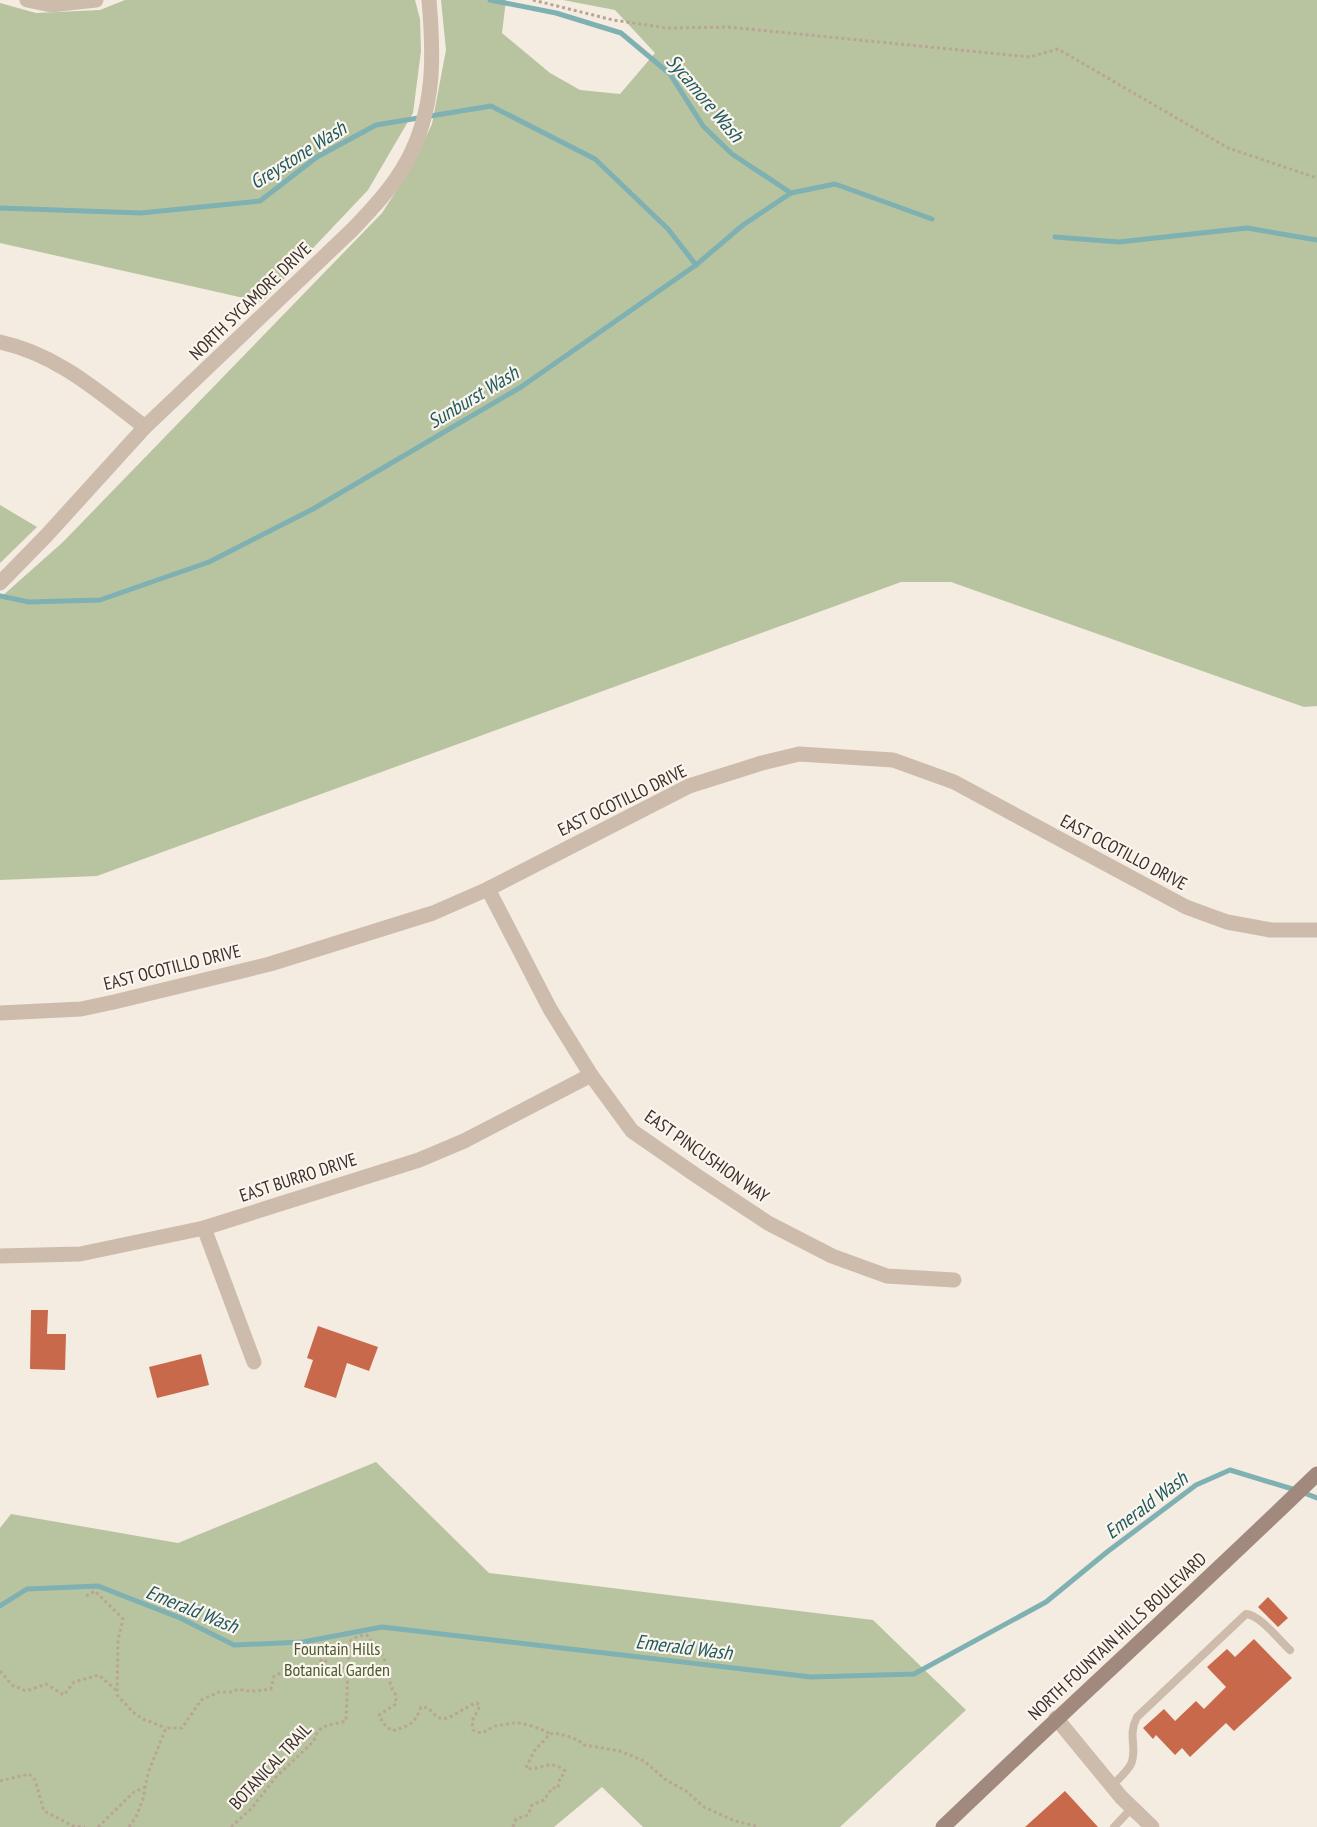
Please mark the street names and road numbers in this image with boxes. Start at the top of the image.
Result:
street label: NORTH SYCAMORE DRIVE [184,237,316,365]
street label: EAST OCOTILLO DRIVE [554,759,690,841]
street label: EAST OCOTILLO DRIVE [1057,809,1191,895]
street label: EAST OCOTILLO DRIVE [101,939,243,995]
street label: EAST PINCUSHION WAY [640,1104,774,1208]
street label: EAST BURRO DRIVE [236,1147,360,1207]
street label: NORTH FOUNTAIN HILLS BOULEVARD [1023,1547,1211,1725]
street label: BOTANICAL TRAIL [224,1718,316,1814]

